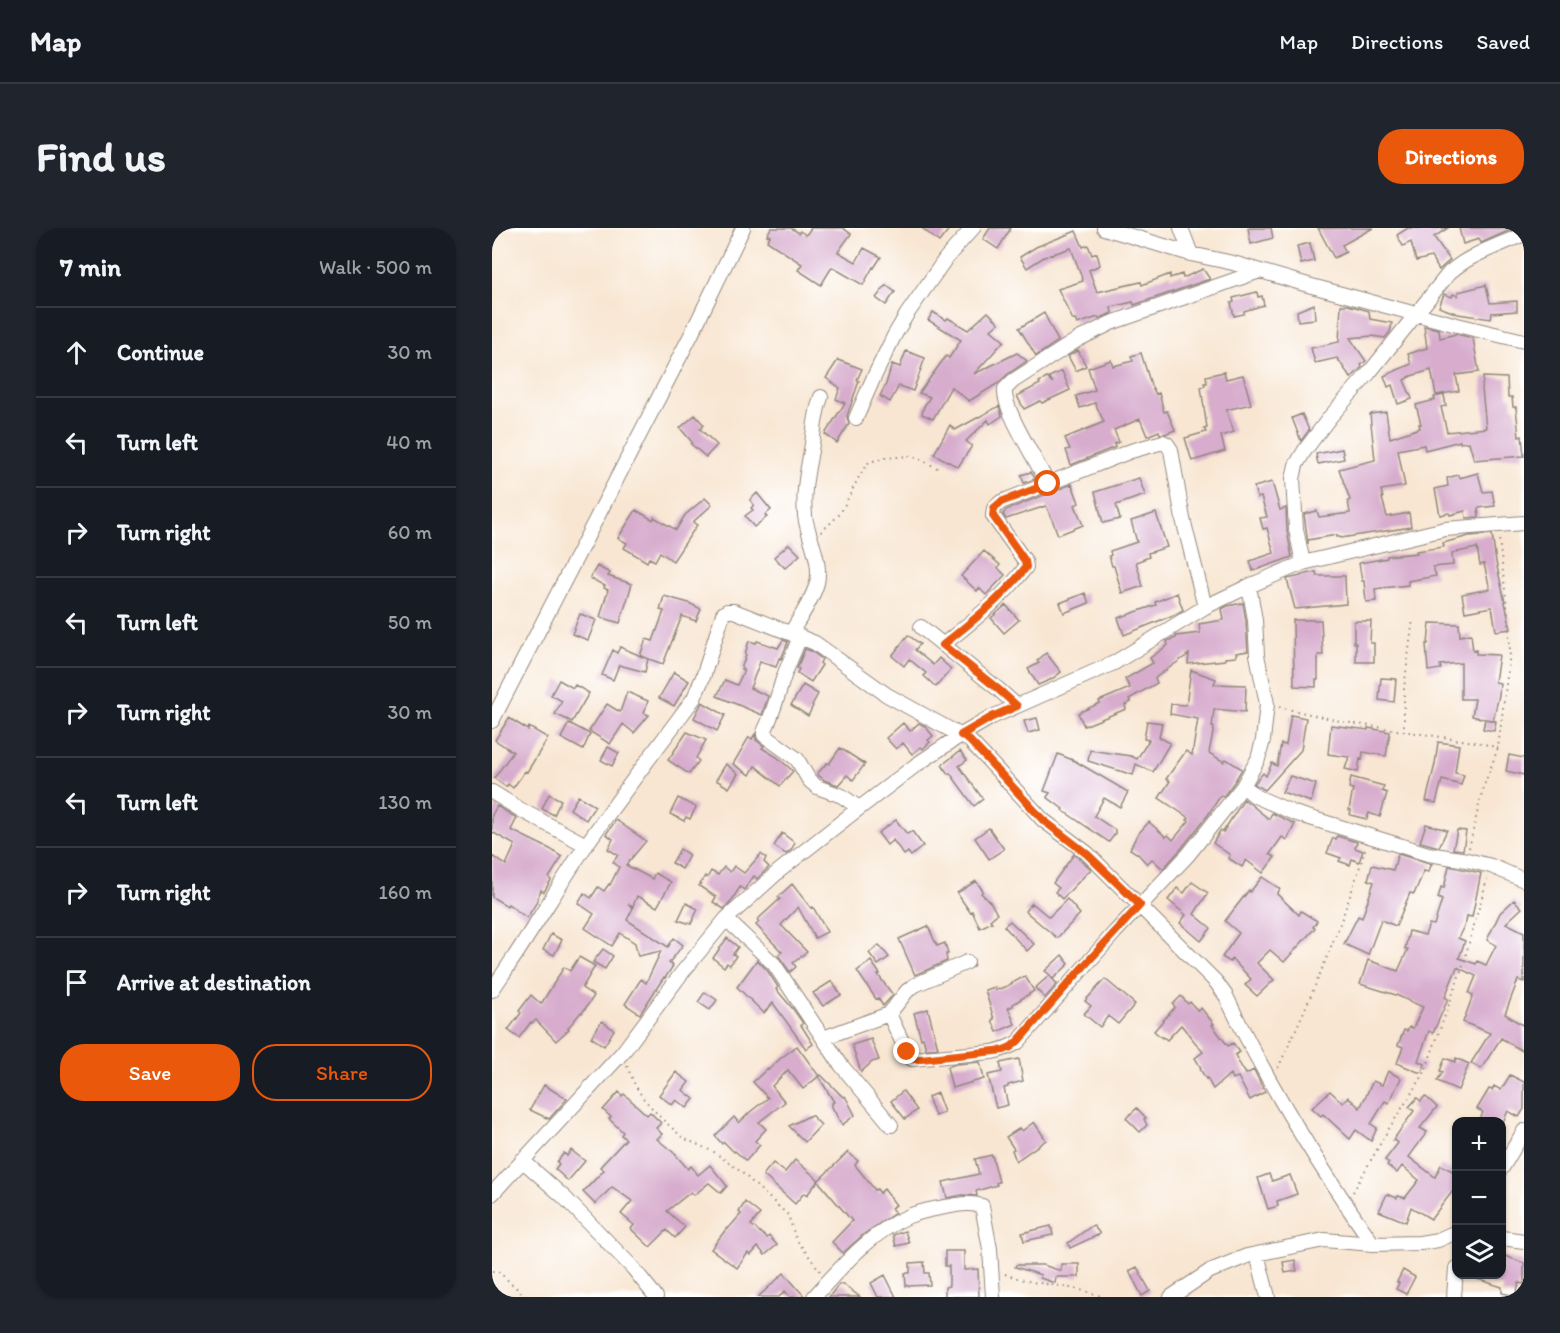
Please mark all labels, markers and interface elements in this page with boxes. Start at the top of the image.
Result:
text: Map [30,24,81,58]
text: Map [1280,29,1318,54]
text: Directions [1351,29,1443,54]
text: Saved [1476,29,1530,54]
button: Directions [1378,129,1524,184]
text: Find us [36,131,166,182]
text: 7 min [60,251,121,283]
text: Walk · 500 m [319,255,432,279]
icon: ahead [60,336,93,369]
text: Continue [117,339,204,366]
text: 30 m [387,340,432,364]
icon: left [60,426,93,459]
text: Turn left [117,429,198,456]
text: 40 m [386,430,432,454]
route start [1034,470,1060,496]
icon: right [60,516,93,549]
text: Turn right [117,519,211,546]
text: 60 m [388,520,432,544]
icon: left [60,606,93,639]
text: Turn left [117,609,198,636]
text: 50 m [388,610,432,634]
icon: right [60,696,93,729]
text: Turn right [117,699,211,726]
text: 30 m [387,700,432,724]
icon: left [60,786,93,819]
text: Turn left [117,789,198,816]
text: 130 m [378,790,432,814]
icon: right [60,876,93,909]
text: Turn right [117,879,211,906]
text: 160 m [379,880,432,904]
icon: arrive [60,966,93,999]
text: Arrive at destination [117,969,311,996]
route end [893,1038,919,1064]
button: Save [60,1044,240,1101]
button: Share [252,1044,432,1101]
map controls [1452,1117,1506,1279]
button: + [1452,1117,1506,1171]
button: − [1452,1171,1506,1225]
button: layers [1452,1225,1506,1279]

